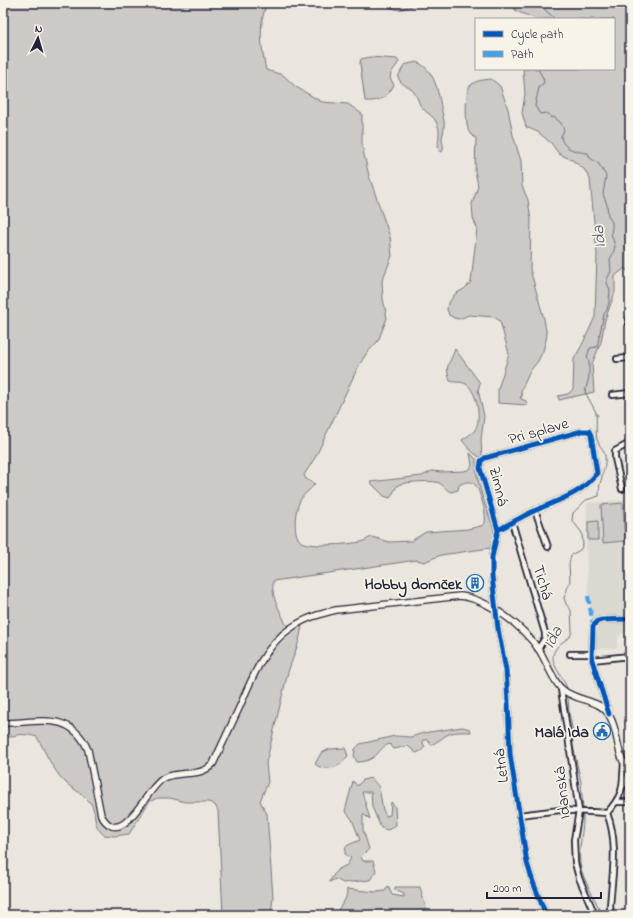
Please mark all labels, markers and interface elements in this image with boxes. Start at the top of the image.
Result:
north arrow [18,18,58,58]
legend [475,18,615,70]
text: N [34,21,43,37]
text: Cycle path [511,26,563,45]
text: Path [511,46,534,64]
water label: Ida [586,223,613,249]
street label: Pri splave [506,412,572,452]
street label: Zimná [482,464,514,509]
street label: Tichá [526,562,559,603]
place label: Hobby domček [365,573,463,598]
building icon: Hobby domček [465,573,485,593]
water label: Ida [537,621,570,654]
place label: Malá Ida [534,721,589,745]
public building icon: Malá Ida [592,721,612,741]
street label: Letná [488,747,516,784]
street label: Idanská [548,765,578,820]
scale bar [487,874,601,900]
text: 200 m [493,880,522,898]

